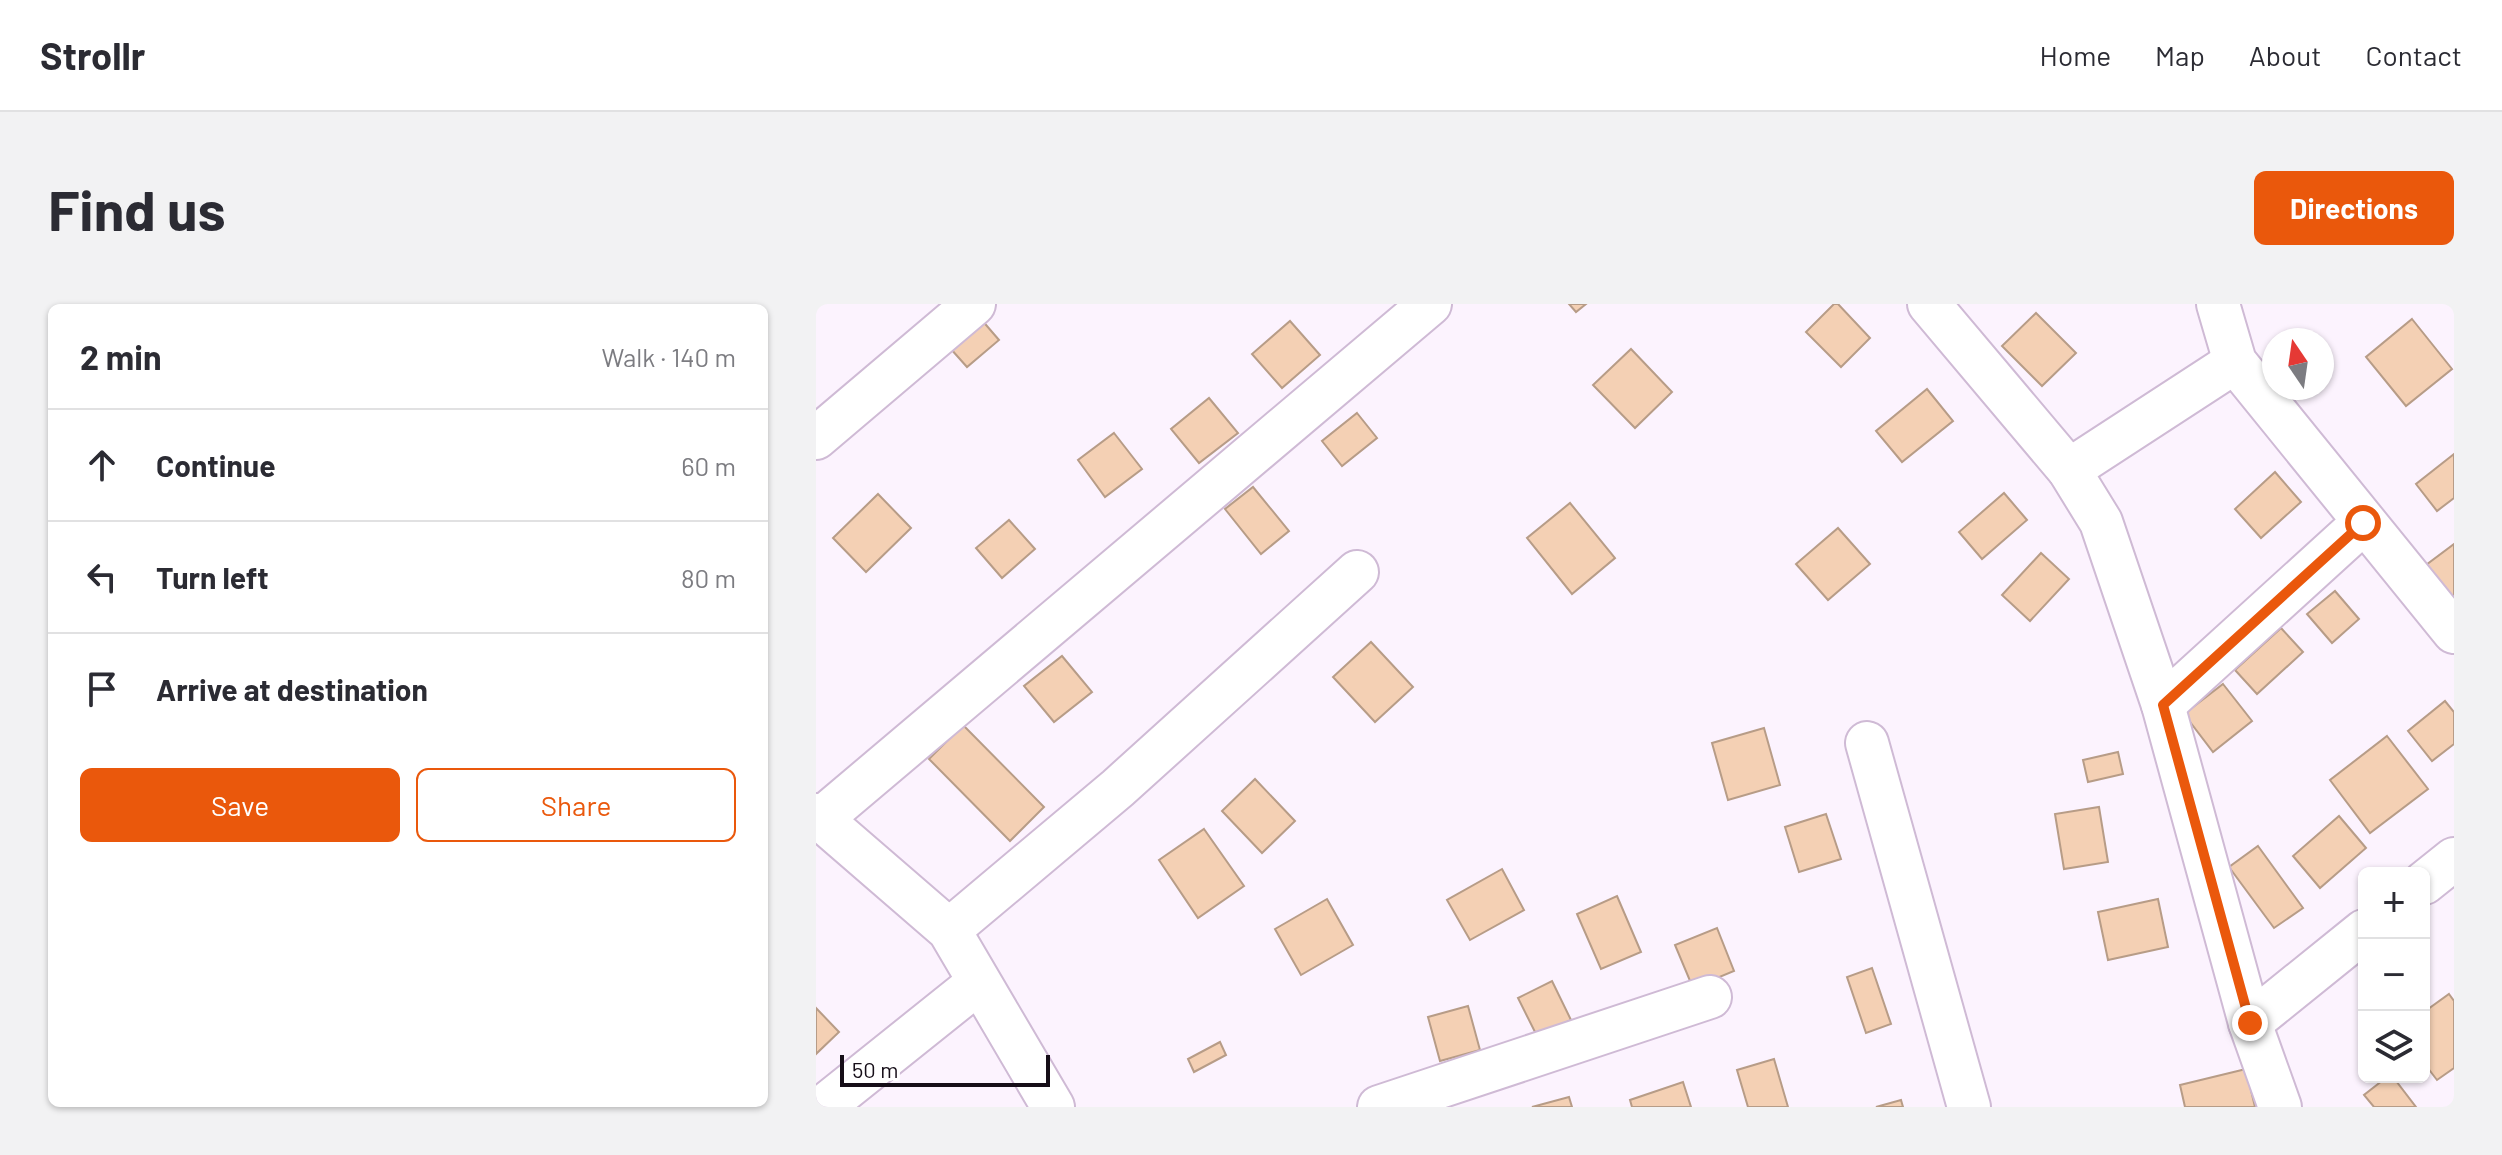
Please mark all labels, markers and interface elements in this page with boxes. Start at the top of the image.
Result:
text: Strollr [40,32,145,78]
text: Home [2040,38,2111,72]
text: Map [2155,38,2205,72]
text: About [2249,38,2321,72]
text: Contact [2365,38,2462,72]
button: Directions [2254,171,2454,245]
text: Find us [48,175,226,242]
north arrow [2262,328,2334,400]
text: 2 min [80,336,162,377]
text: Walk · 140 m [601,341,736,372]
icon: ahead [80,443,124,487]
text: Continue [156,447,276,483]
text: 60 m [681,450,736,481]
route start [2345,505,2381,541]
icon: left [80,555,124,599]
text: Turn left [156,559,269,595]
text: 80 m [681,562,736,593]
icon: arrive [80,667,124,711]
text: Arrive at destination [156,671,428,707]
button: Save [80,768,400,842]
button: Share [416,768,736,842]
map controls [2358,867,2430,1083]
button: + [2358,867,2430,939]
button: − [2358,939,2430,1011]
route end [2232,1005,2268,1041]
button: layers [2358,1011,2430,1083]
scale bar [840,1051,1050,1087]
text: 50 m [852,1056,898,1082]

